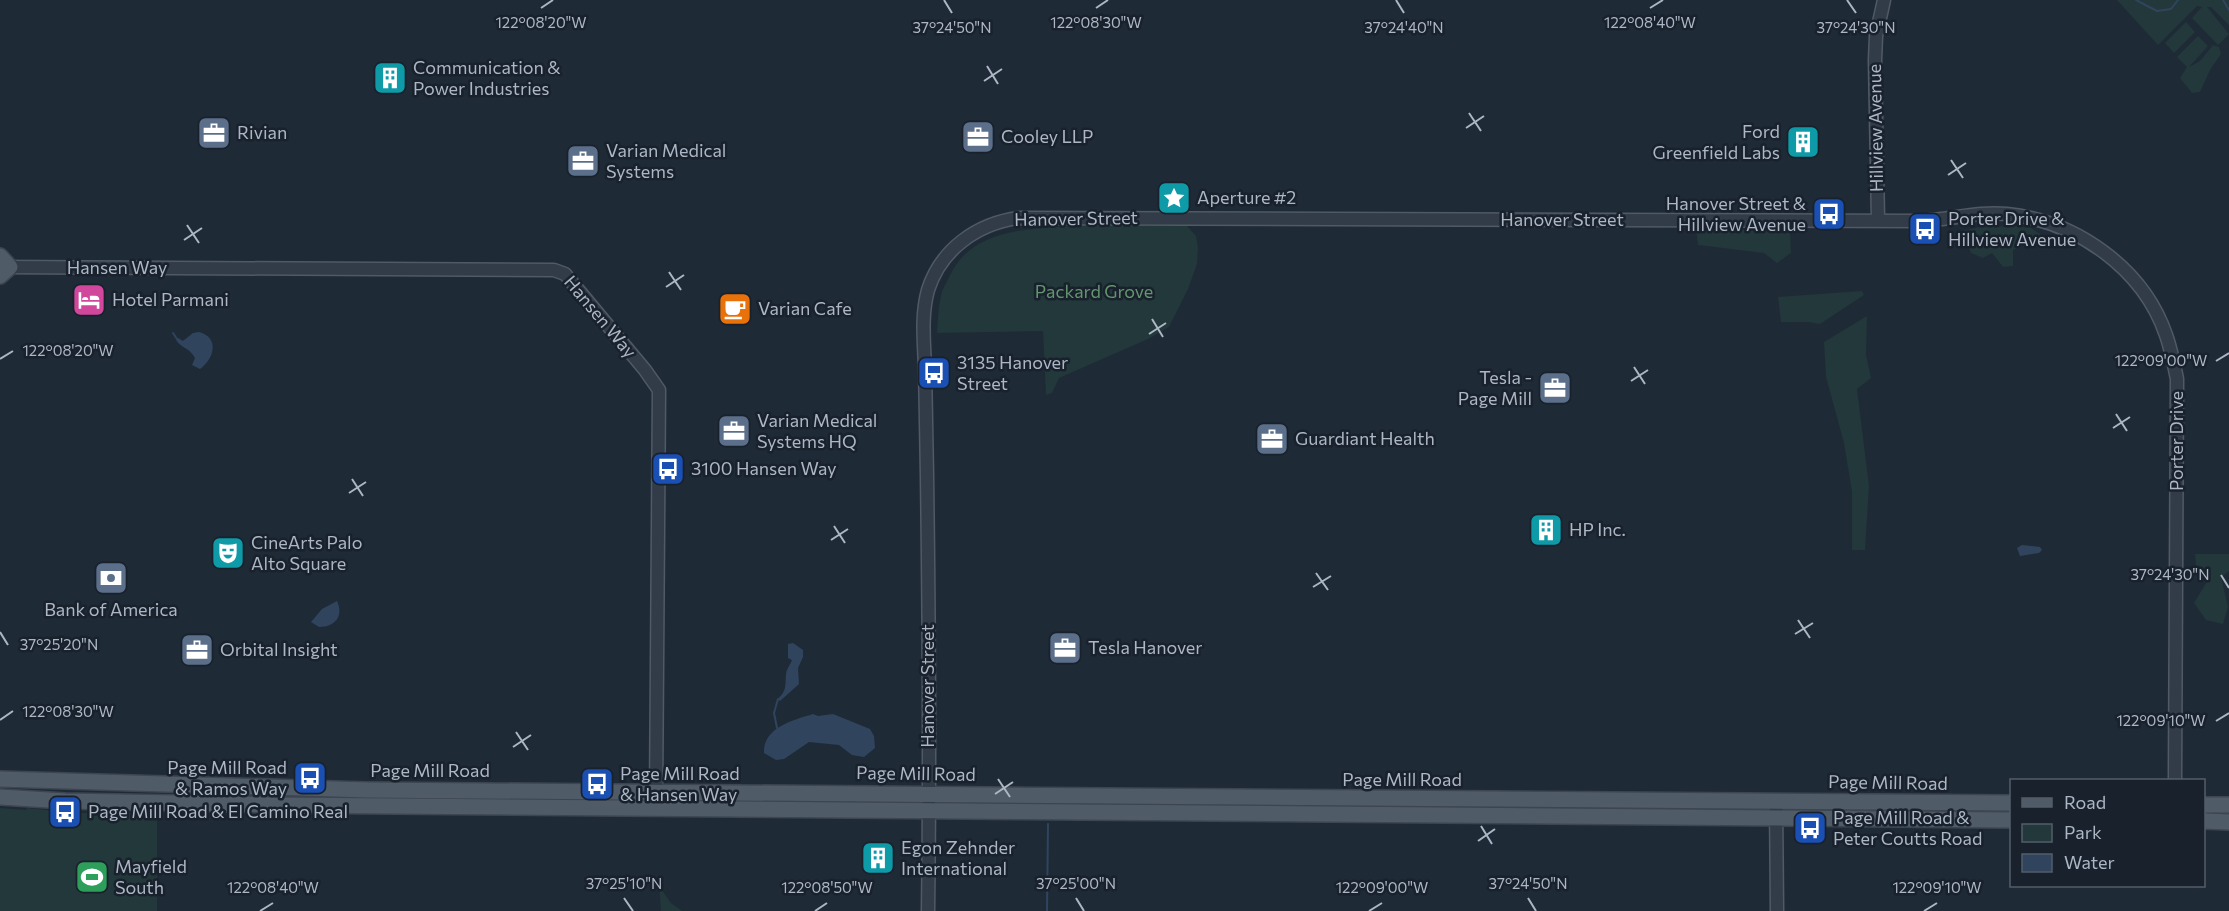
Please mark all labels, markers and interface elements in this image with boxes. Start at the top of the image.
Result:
text: 122°08'20"W [495,13,587,31]
text: 122°08'30"W [1050,13,1142,31]
text: 122°08'40"W [1604,13,1696,31]
text: 37°24'50"N [913,18,991,36]
text: 37°24'40"N [1364,18,1444,36]
text: 37°24'30"N [1817,18,1895,36]
place label: Communication & Power Industries [413,56,561,99]
building icon: Communication & Power Industries [372,60,408,96]
street label: Hillview Avenue [1863,64,1887,192]
office icon: Rivian [196,115,232,151]
office icon: Cooley LLP [960,119,996,155]
place label: Ford Greenfield Labs [1653,120,1780,163]
place label: Rivian [237,121,287,143]
building icon: Ford Greenfield Labs [1785,124,1821,160]
place label: Cooley LLP [1001,125,1093,147]
place label: Varian Medical Systems [606,139,726,182]
office icon: Varian Medical Systems [565,143,601,179]
place icon: Aperture #2 [1156,180,1192,216]
place label: Aperture #2 [1197,186,1296,208]
place label: Hanover Street & Hillview Avenue [1666,192,1806,235]
bus stop icon: Hanover Street & Hillview Avenue [1811,196,1847,232]
street label: Hanover Street [1014,206,1138,230]
place label: Porter Drive & Hillview Avenue [1948,207,2076,250]
street label: Hanover Street [1500,208,1624,230]
bus stop icon: Porter Drive & Hillview Avenue [1907,211,1943,247]
street label: Hansen Way [67,256,167,278]
street label: Hansen Way [560,271,642,362]
park label: Packard Grove [1035,280,1153,302]
hotel icon: Hotel Parmani [71,282,107,318]
place label: Hotel Parmani [112,288,229,310]
cafe icon: Varian Cafe [717,291,753,327]
place label: Varian Cafe [758,297,852,319]
text: 122°08'20"W [22,341,114,359]
place label: 3135 Hanover Street [957,351,1068,394]
text: 122°09'00"W [2115,351,2207,369]
bus stop icon: 3135 Hanover Street [916,355,952,391]
place label: Tesla - Page Mill [1458,366,1532,409]
office icon: Tesla - Page Mill [1537,370,1573,406]
street label: Porter Drive [2165,391,2187,491]
place label: Varian Medical Systems HQ [757,409,877,452]
office icon: Varian Medical Systems HQ [716,413,752,449]
office icon: Guardiant Health [1254,421,1290,457]
place label: Guardiant Health [1295,427,1435,449]
bus stop icon: 3100 Hansen Way [650,451,686,487]
place label: 3100 Hansen Way [691,457,837,479]
building icon: HP Inc. [1528,512,1564,548]
place label: HP Inc. [1569,518,1626,540]
place label: CineArts Palo Alto Square [251,531,362,574]
theatre icon: CineArts Palo Alto Square [210,535,246,571]
bank icon: Bank of America [93,560,129,596]
text: 37°24'30"N [2131,565,2209,583]
place label: Bank of America [44,598,178,620]
street label: Hanover Street [916,624,938,748]
office icon: Tesla Hanover [1047,630,1083,666]
office icon: Orbital Insight [179,632,215,668]
text: 37°25'20"N [20,635,98,653]
place label: Tesla Hanover [1088,636,1203,658]
place label: Orbital Insight [220,638,338,660]
text: 122°08'30"W [22,702,114,720]
text: 122°09'10"W [2116,711,2206,729]
place label: Page Mill Road & Ramos Way [167,756,287,799]
street label: Page Mill Road [370,759,490,781]
bus stop icon: Page Mill Road & Ramos Way [292,760,328,796]
street label: Page Mill Road [856,761,976,785]
place label: Page Mill Road & Hansen Way [620,762,740,805]
bus stop icon: Page Mill Road & Hansen Way [579,766,615,802]
street label: Page Mill Road [1342,768,1462,790]
street label: Page Mill Road [1828,770,1948,794]
legend [2010,779,2205,887]
text: Road [2064,791,2106,813]
bus stop icon: Page Mill Road & El Camino Real [47,794,83,830]
place label: Page Mill Road & El Camino Real [88,800,348,822]
place label: Page Mill Road & Peter Coutts Road [1833,806,1982,849]
bus stop icon: Page Mill Road & Peter Coutts Road [1792,810,1828,846]
text: Park [2064,821,2102,843]
place label: Egon Zehnder International [901,836,1015,879]
building icon: Egon Zehnder International [860,840,896,876]
text: Water [2064,851,2115,873]
place label: Mayfield South [115,855,187,898]
sports icon: Mayfield South [74,859,110,895]
text: 37°25'10"N [586,874,662,892]
text: 37°25'00"N [1036,874,1116,892]
text: 37°24'50"N [1489,874,1567,892]
text: 122°08'40"W [227,878,319,896]
text: 122°08'50"W [781,878,873,896]
text: 122°09'00"W [1336,878,1428,896]
text: 122°09'10"W [1892,878,1982,896]

